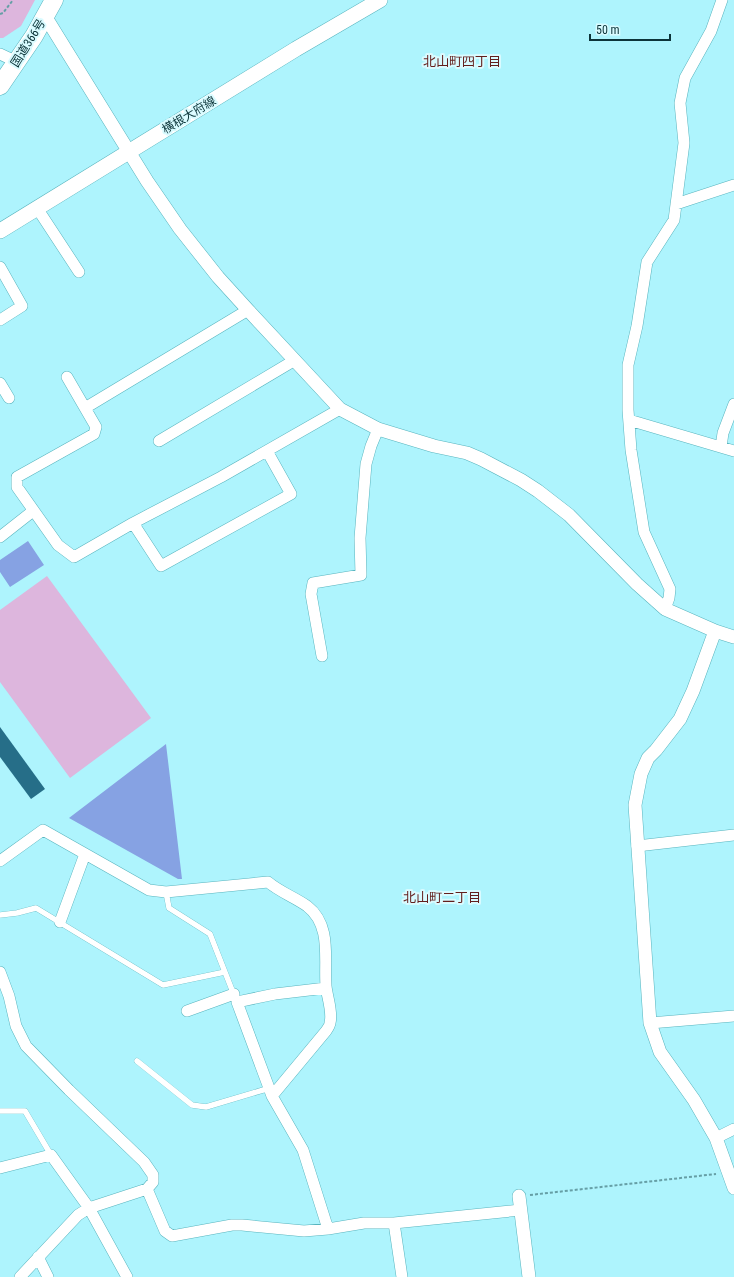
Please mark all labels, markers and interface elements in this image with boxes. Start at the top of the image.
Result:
street label: 国道366号 [8,16,48,70]
scale bar [590,16,670,42]
text: 50 m [596,23,620,37]
district label: 北山町四丁目 [423,54,501,69]
street label: 横根大府線 [160,94,218,136]
district label: 北山町二丁目 [403,890,481,905]

